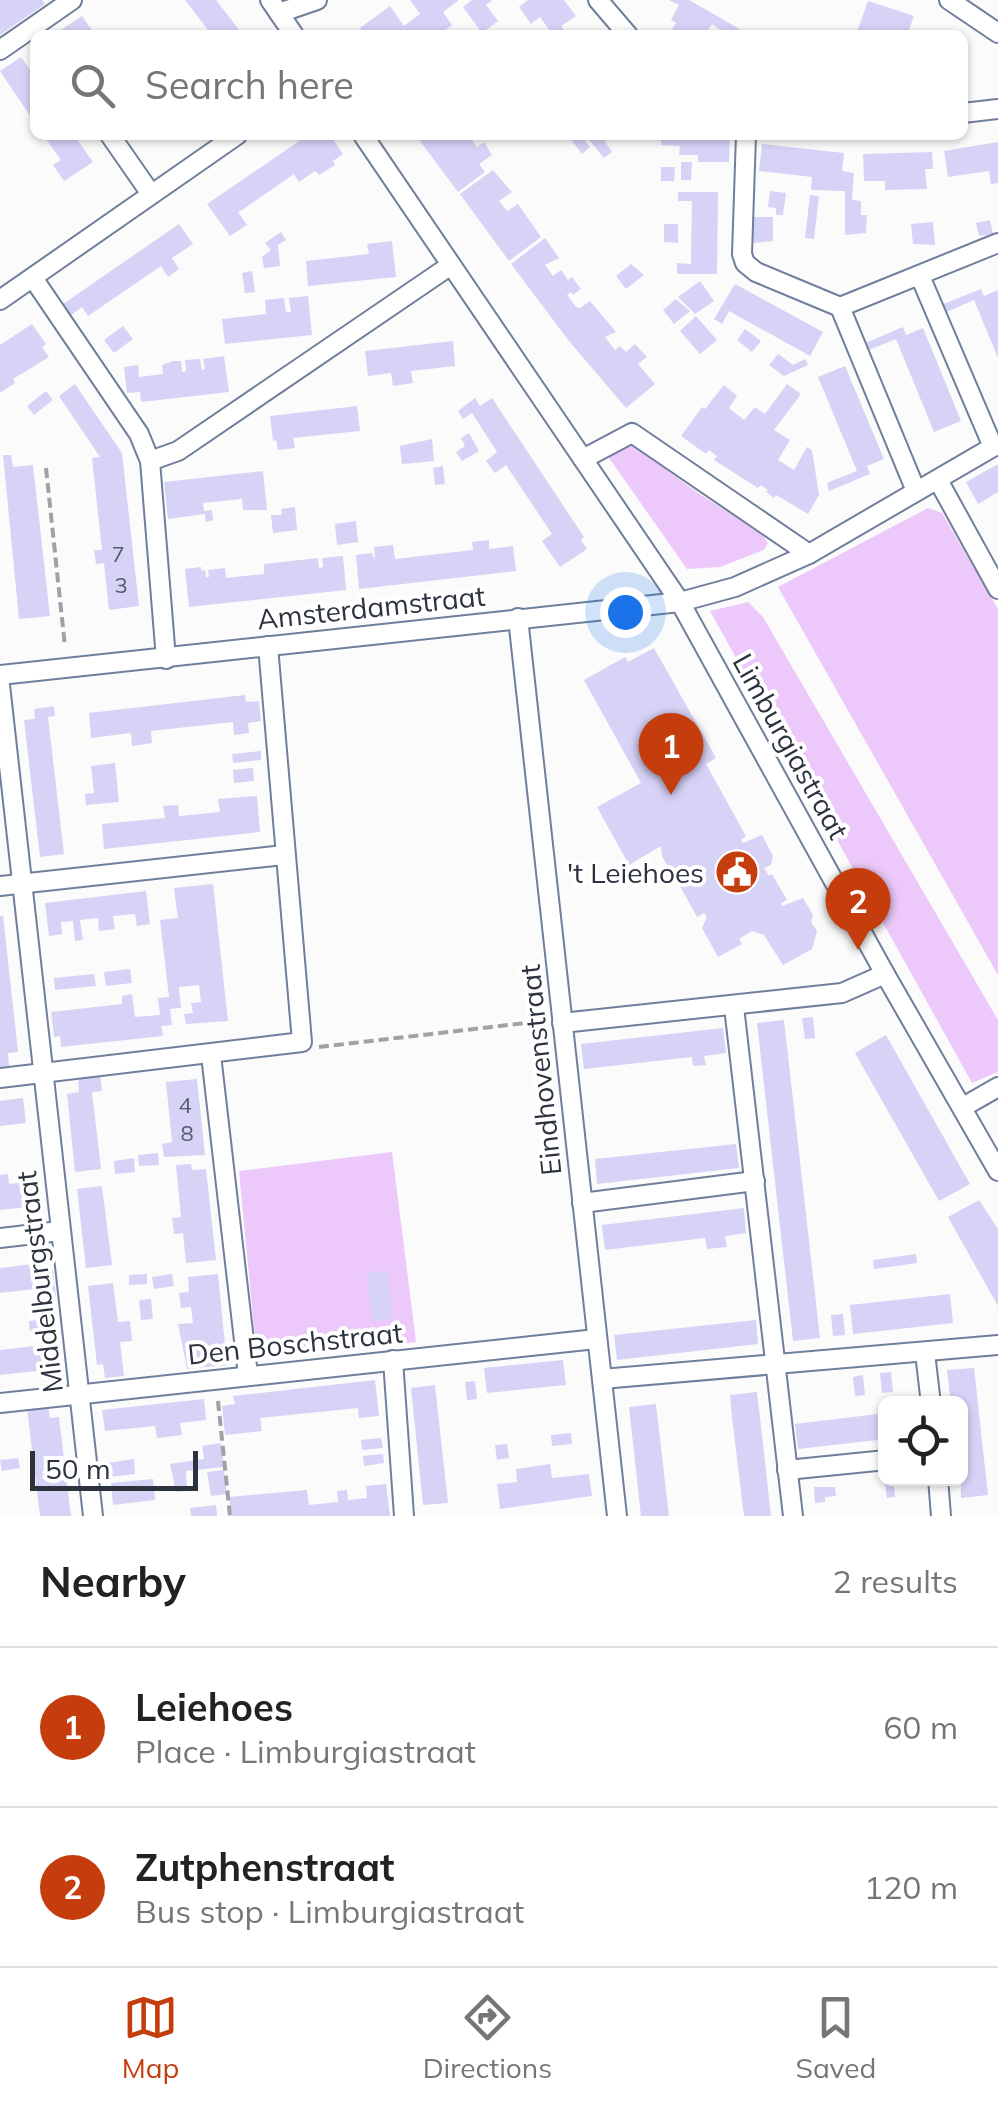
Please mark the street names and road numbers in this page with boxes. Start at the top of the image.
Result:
street label: Amsterdamstraat [255,578,487,636]
street label: Limburgiastraat [726,647,857,845]
street label: Eindhovenstraat [512,963,568,1177]
street label: Middelburgstraat [8,1169,70,1395]
street label: Den Boschstraat [186,1314,404,1372]

